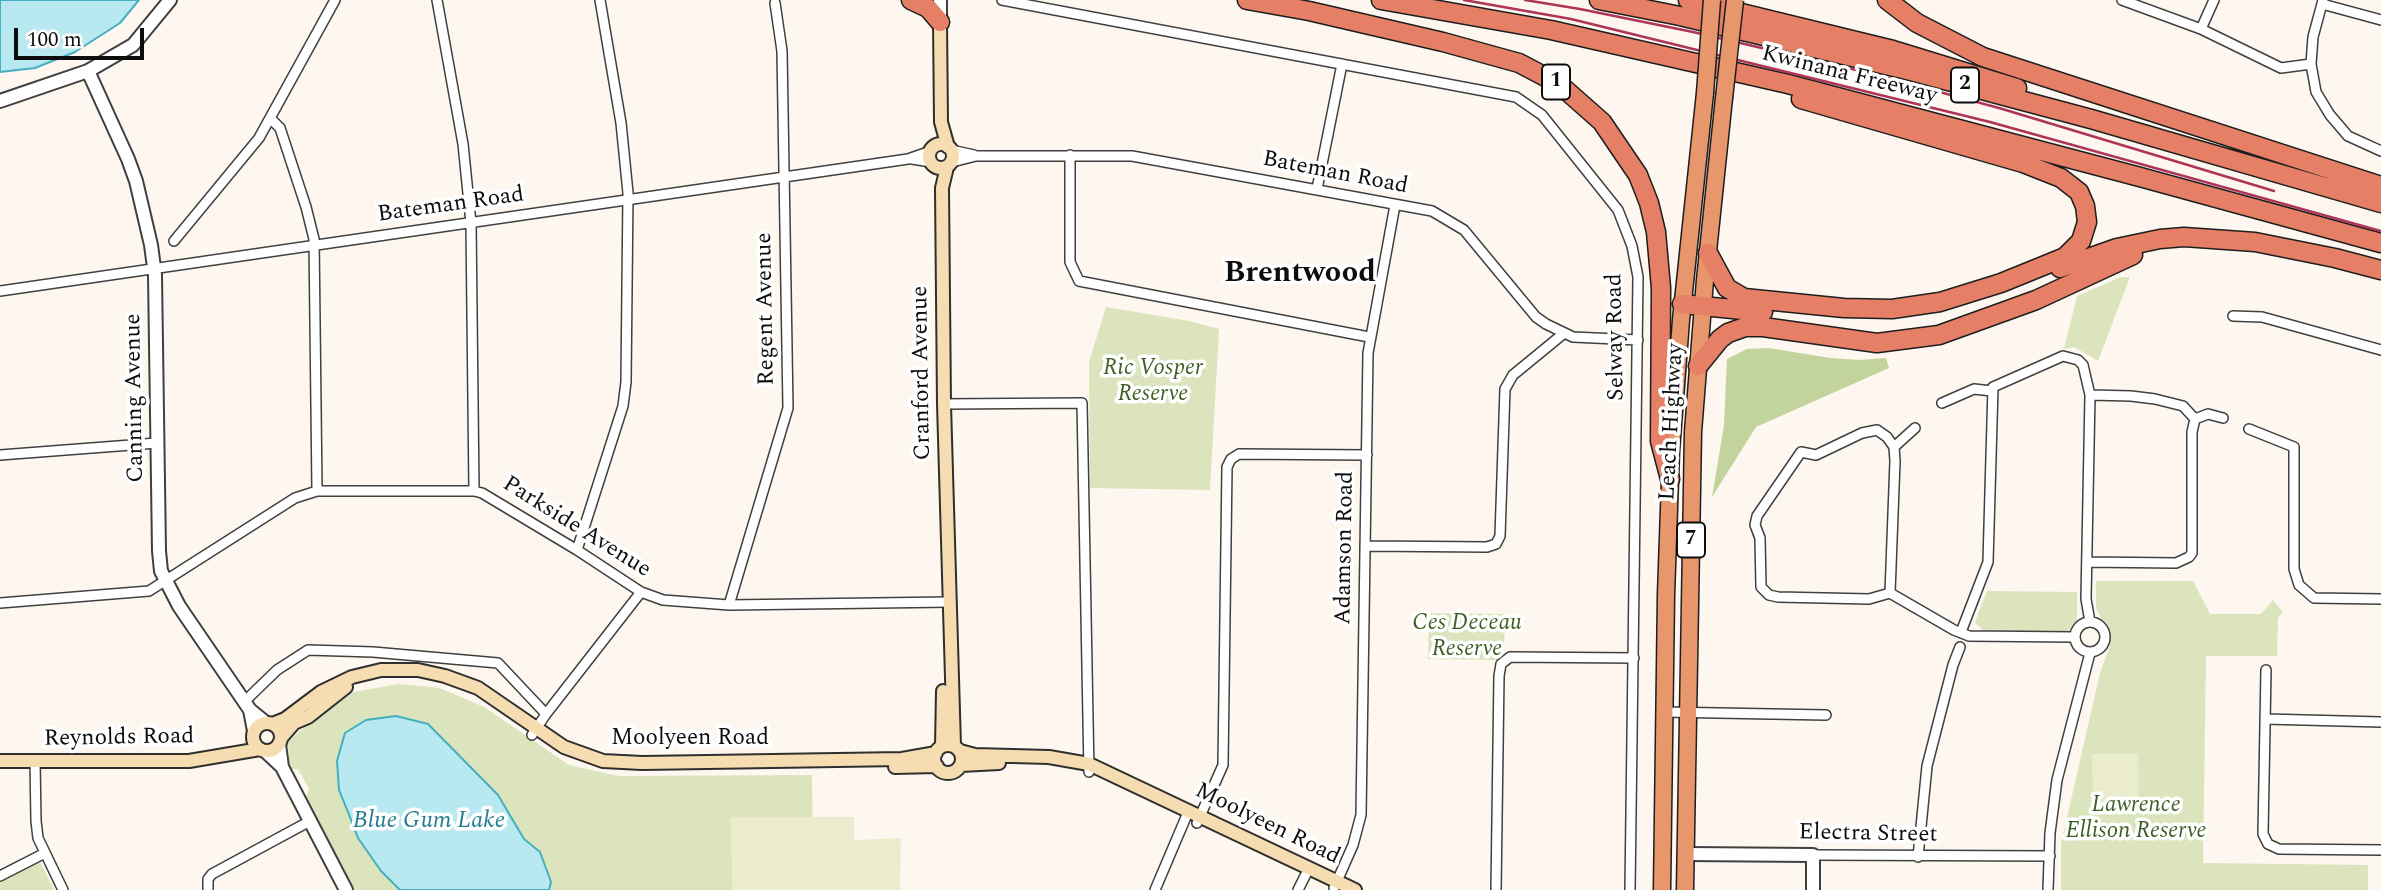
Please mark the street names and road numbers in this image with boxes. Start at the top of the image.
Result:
street label: Kwinana Freeway [1758,41,1940,111]
road number: 1 [1542,64,1570,100]
road number: 2 [1951,68,1979,102]
street label: Bateman Road [1260,146,1410,202]
street label: Bateman Road [376,182,526,230]
street label: Regent Avenue [752,232,782,386]
street label: Selway Road [1602,273,1632,401]
street label: Cranford Avenue [908,286,938,460]
street label: Canning Avenue [121,313,151,483]
street label: Leach Highway [1655,342,1691,502]
street label: Parkside Avenue [497,471,655,585]
street label: Adamson Road [1331,471,1361,625]
road number: 7 [1677,522,1705,558]
street label: Reynolds Road [44,724,194,754]
street label: Moolyeen Road [611,725,769,753]
street label: Moolyeen Road [1190,778,1344,872]
street label: Electra Street [1798,820,1938,850]

